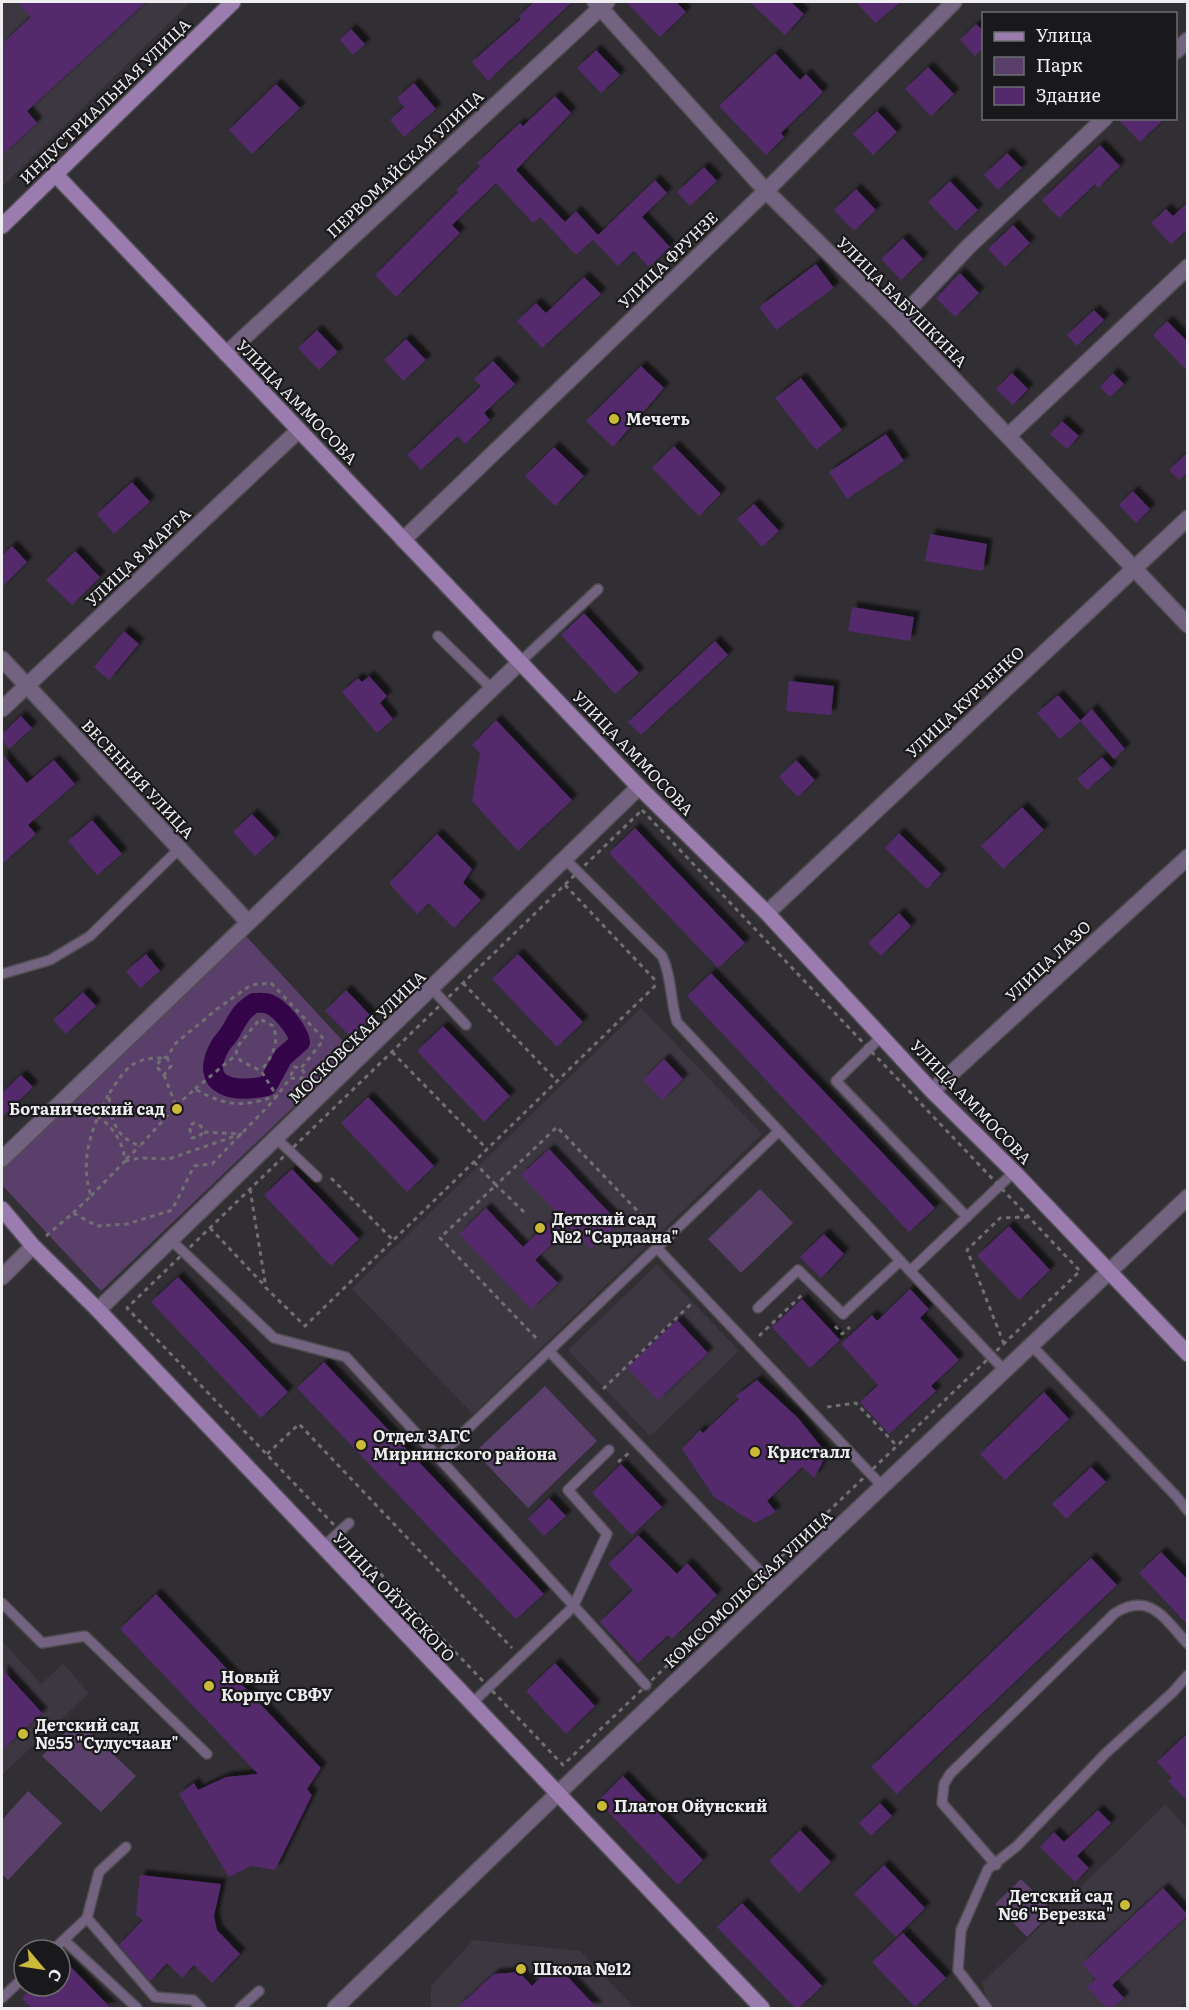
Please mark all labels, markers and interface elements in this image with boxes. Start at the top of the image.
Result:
street label: ИНДУСТРИАЛЬНАЯ УЛИЦА [13,12,195,189]
legend [982,12,1177,120]
text: Улица [1036,21,1092,48]
text: Парк [1036,51,1083,78]
text: Здание [1036,81,1101,108]
street label: ПЕРВОМАЙСКАЯ УЛИЦА [320,84,488,243]
street label: УЛИЦА ФРУНЗЕ [612,205,723,313]
street label: УЛИЦА БАБУШКИНА [832,231,974,372]
street label: УЛИЦА АММОСОВА [232,333,364,469]
place label: Мечеть [626,406,690,430]
marker: Мечеть [607,412,621,426]
street label: УЛИЦА 8 МАРТА [79,501,195,611]
street label: УЛИЦА КУРЧЕНКО [900,640,1029,763]
street label: УЛИЦА АММОСОВА [568,684,700,820]
street label: ВЕСЕННЯЯ УЛИЦА [77,713,201,844]
street label: УЛИЦА ЛАЗО [999,914,1096,1006]
street label: МОСКОВСКАЯ УЛИЦА [282,964,431,1108]
street label: УЛИЦА АММОСОВА [906,1033,1038,1169]
place label: Ботанический сад [9,1096,165,1120]
marker: Ботанический сад [170,1102,184,1116]
place label: Детский сад №2 "Сардаана" [552,1206,679,1248]
marker: Детский сад №2 "Сардаана" [533,1221,547,1235]
place label: Отдел ЗАГС Мирнинского района [373,1423,557,1465]
marker: Отдел ЗАГС Мирнинского района [354,1438,368,1452]
place label: Кристалл [767,1439,850,1463]
marker: Кристалл [748,1445,762,1459]
street label: КОМСОМОЛЬСКАЯ УЛИЦА [658,1504,837,1673]
street label: УЛИЦА ОЙУНСКОГО [328,1526,461,1667]
place label: Новый Корпус СВФУ [221,1664,333,1706]
marker: Новый Корпус СВФУ [202,1679,216,1693]
place label: Детский сад №55 "Сулусчаан" [35,1712,179,1754]
marker: Детский сад №55 "Сулусчаан" [16,1727,30,1741]
place label: Платон Ойунский [614,1793,767,1817]
marker: Платон Ойунский [595,1799,609,1813]
place label: Детский сад №6 "Березка" [998,1883,1113,1925]
marker: Детский сад №6 "Березка" [1118,1898,1132,1912]
north arrow [12,1938,72,1998]
place label: Школа №12 [533,1956,631,1980]
marker: Школа №12 [514,1962,528,1976]
text: С [43,1965,69,1987]

